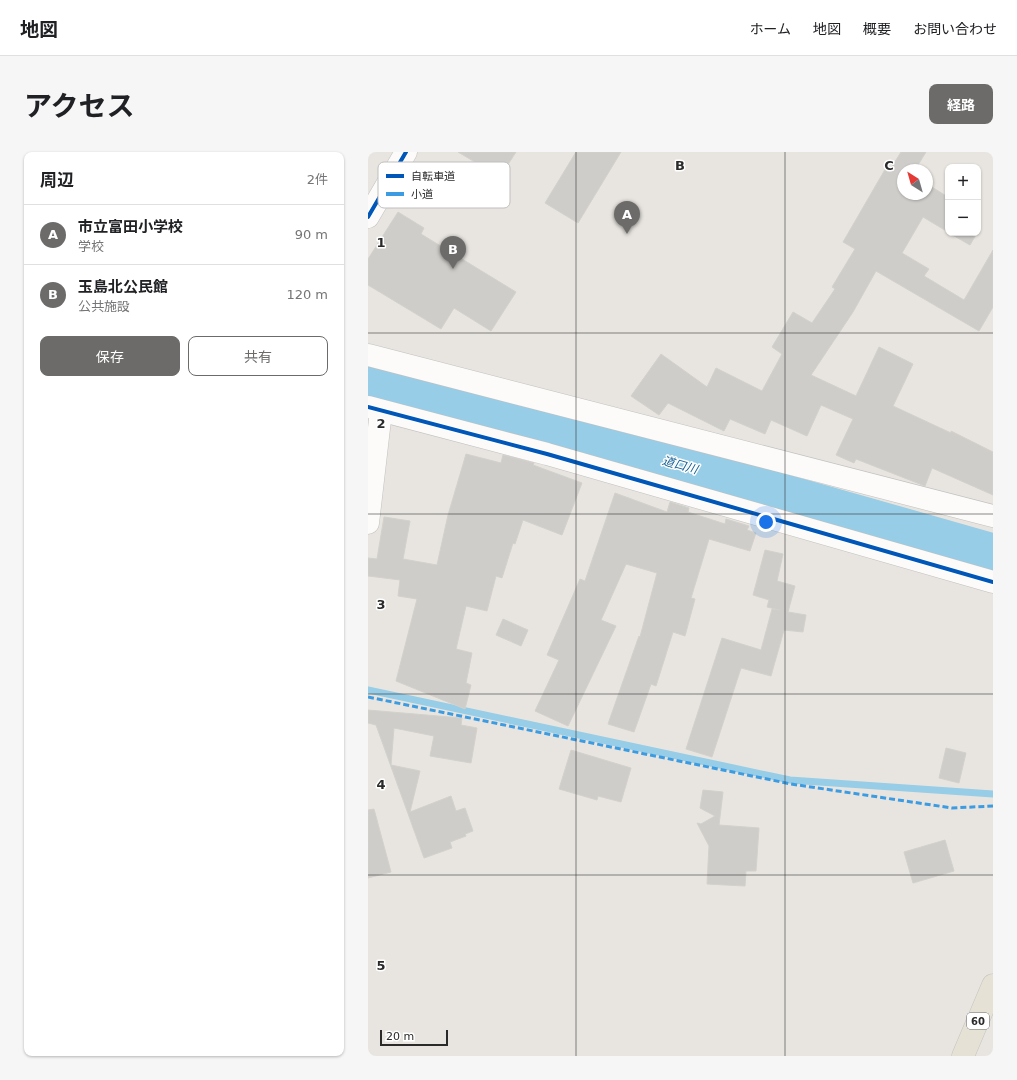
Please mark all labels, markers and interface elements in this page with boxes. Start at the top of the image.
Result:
text: 地図 [20,18,58,40]
text: ホーム [749,21,791,37]
text: 地図 [813,21,841,37]
text: 概要 [863,21,891,37]
text: お問い合わせ [913,21,997,37]
button: 経路 [929,84,993,124]
text: アクセス [24,90,135,123]
text: B [675,158,685,173]
text: C [884,158,894,173]
legend [378,162,510,208]
north arrow [897,164,933,200]
map controls [945,164,981,236]
button: + [945,164,981,200]
text: 周辺 [40,170,74,190]
text: 自転車道 [411,170,455,183]
text: 2件 [307,172,328,187]
text: 小道 [411,188,433,201]
button: − [945,200,981,236]
pin: A [614,201,640,234]
text: 市立富田小学校 [78,218,183,236]
text: A [48,227,58,242]
text: 90 m [295,227,328,242]
text: 1 [376,235,386,250]
pin: B [440,236,466,269]
text: 学校 [78,239,104,254]
text: 玉島北公民館 [78,278,168,296]
text: B [48,287,58,302]
text: 120 m [286,287,328,302]
text: 公共施設 [78,299,130,314]
button: 保存 [40,336,180,376]
button: 共有 [188,336,328,376]
text: 2 [376,416,386,431]
water label: 道口川 [661,453,701,477]
your location [756,512,776,532]
text: 3 [376,597,386,612]
text: 4 [376,777,386,792]
text: 5 [376,958,386,973]
road number: 60 [967,1013,989,1029]
scale bar [380,1028,448,1047]
text: 20 m [386,1030,414,1043]

